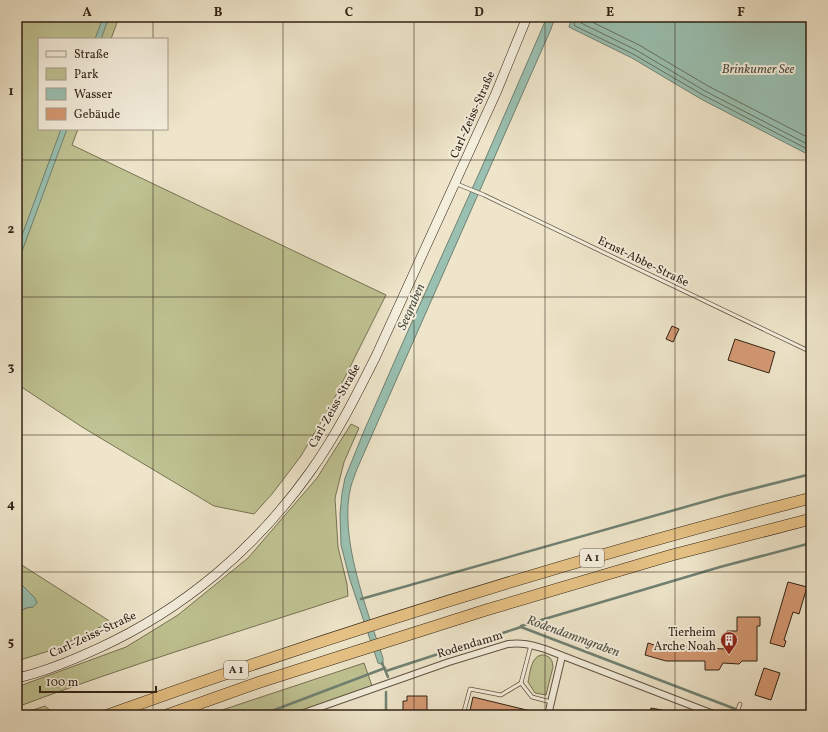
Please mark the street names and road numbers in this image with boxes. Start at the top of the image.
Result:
street label: Carl-Zeiss-Straße [447,69,500,161]
street label: Ernst-Abbe-Straße [595,233,692,291]
street label: Carl-Zeiss-Straße [305,361,365,451]
road number: A 1 [580,549,604,567]
street label: Carl-Zeiss-Straße [47,608,139,662]
street label: Rodendamm [435,627,505,663]
road number: A 1 [224,661,248,679]

